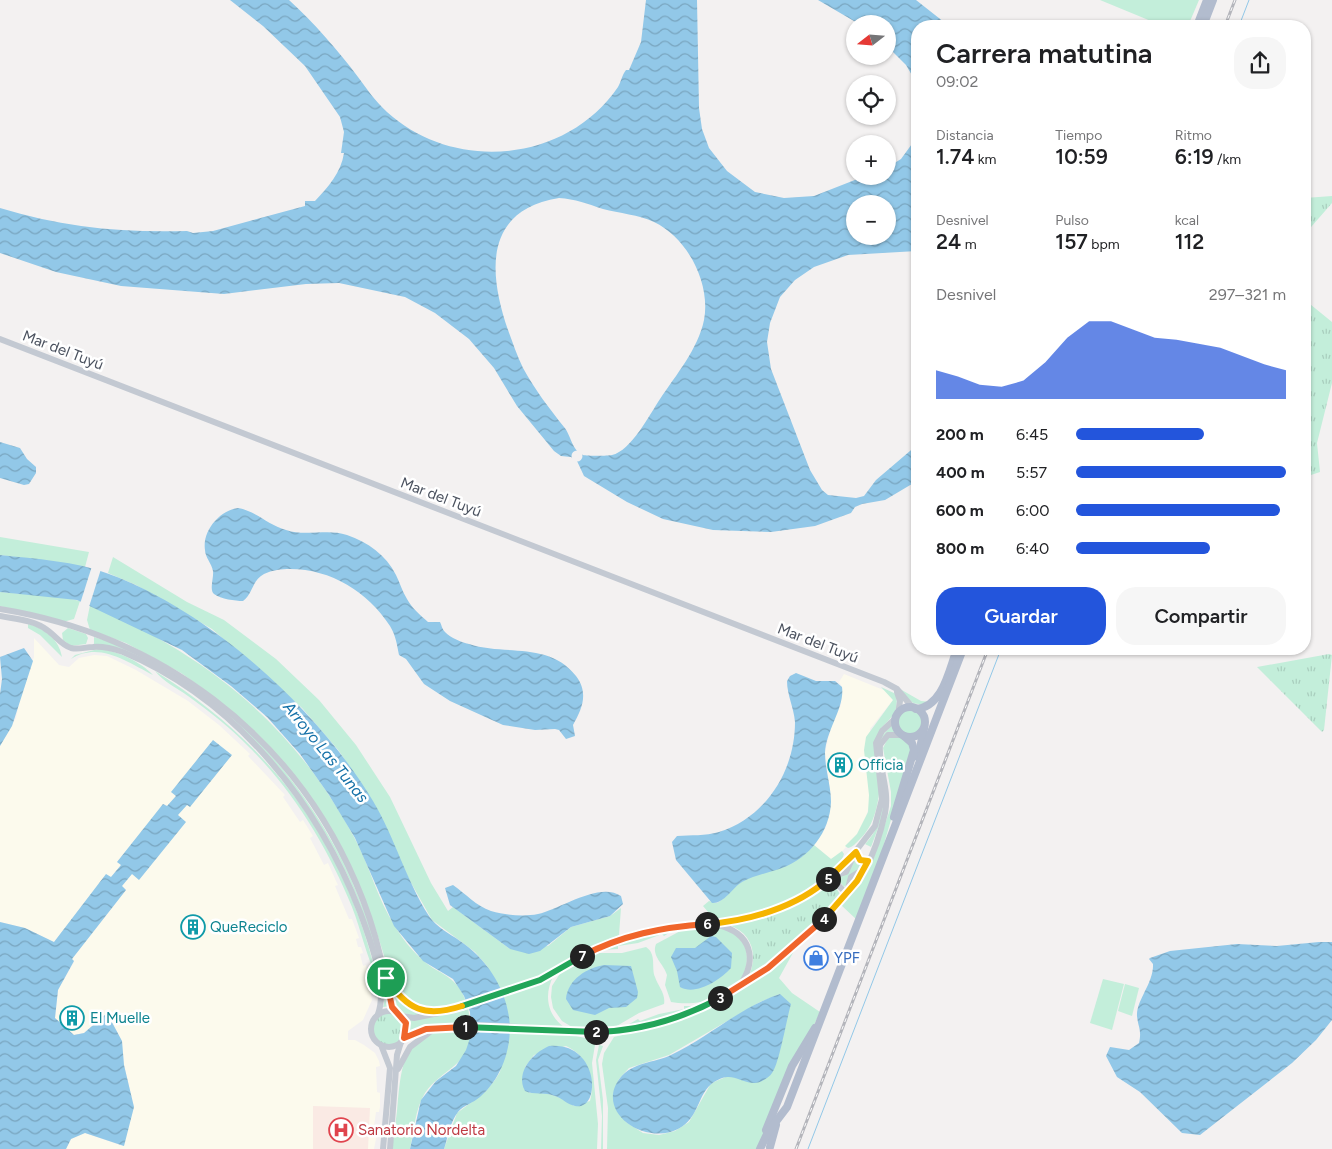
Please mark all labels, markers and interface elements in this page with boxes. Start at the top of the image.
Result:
north arrow [846,15,896,65]
map controls [846,15,896,245]
text: Carrera matutina [936,36,1152,70]
button: share [1234,37,1286,89]
text: 09:02 [936,72,979,91]
button: locate [846,75,896,125]
text: Distancia [936,127,994,144]
text: Tiempo [1055,127,1102,144]
text: Ritmo [1175,127,1212,144]
button: + [846,135,896,185]
text: 1.74 [936,144,974,169]
text: 10:59 [1055,144,1108,169]
text: 6:19 [1175,144,1214,169]
text: km [974,151,997,168]
text: /km [1214,151,1241,168]
button: − [846,195,896,245]
text: Desnivel [936,212,989,229]
text: Pulso [1055,212,1089,229]
text: kcal [1175,212,1199,229]
text: 24 [936,229,961,254]
text: 157 [1055,229,1088,254]
text: 112 [1175,229,1204,254]
text: m [961,236,977,253]
text: bpm [1088,236,1120,253]
text: Desnivel [936,285,996,304]
text: 297–321 m [1209,285,1286,304]
street label: Mar del Tuyú [20,326,106,374]
text: 200 m [936,425,984,444]
text: 6:45 [1016,425,1048,444]
text: 400 m [936,463,985,482]
text: 5:57 [1016,463,1047,482]
street label: Mar del Tuyú [398,473,484,521]
text: 600 m [936,501,984,520]
text: 6:00 [1016,501,1050,520]
text: 800 m [936,539,984,558]
text: 6:40 [1016,539,1049,558]
button: Guardar [936,587,1106,645]
button: Compartir [1116,587,1286,645]
street label: Mar del Tuyú [775,619,861,667]
water label: Arroyo Las Tunas [279,697,373,807]
building icon: Officia [827,752,853,778]
place label: Officia [858,756,903,774]
pin: 5 [816,866,840,892]
text: 5 [824,871,833,888]
pin: 4 [812,906,836,932]
text: 4 [820,911,829,928]
pin: 6 [694,912,720,936]
building icon: QueReciclo [180,914,206,940]
text: 6 [703,916,712,933]
place label: QueReciclo [210,918,288,936]
pin: 7 [570,944,594,968]
shop icon: YPF [803,945,829,971]
text: 7 [579,948,586,965]
place label: YPF [834,949,860,967]
pin [365,957,407,999]
icon: arrive [372,964,400,992]
pin: 3 [708,986,732,1010]
text: 3 [717,990,724,1007]
building icon: El Muelle [59,1005,85,1031]
place label: El Muelle [90,1009,150,1027]
pin: 1 [452,1014,478,1040]
text: 1 [463,1019,468,1036]
pin: 2 [584,1020,608,1044]
text: 2 [592,1024,601,1041]
hospital icon: Sanatorio Nordelta [328,1117,354,1143]
place label: Sanatorio Nordelta [358,1121,485,1139]

